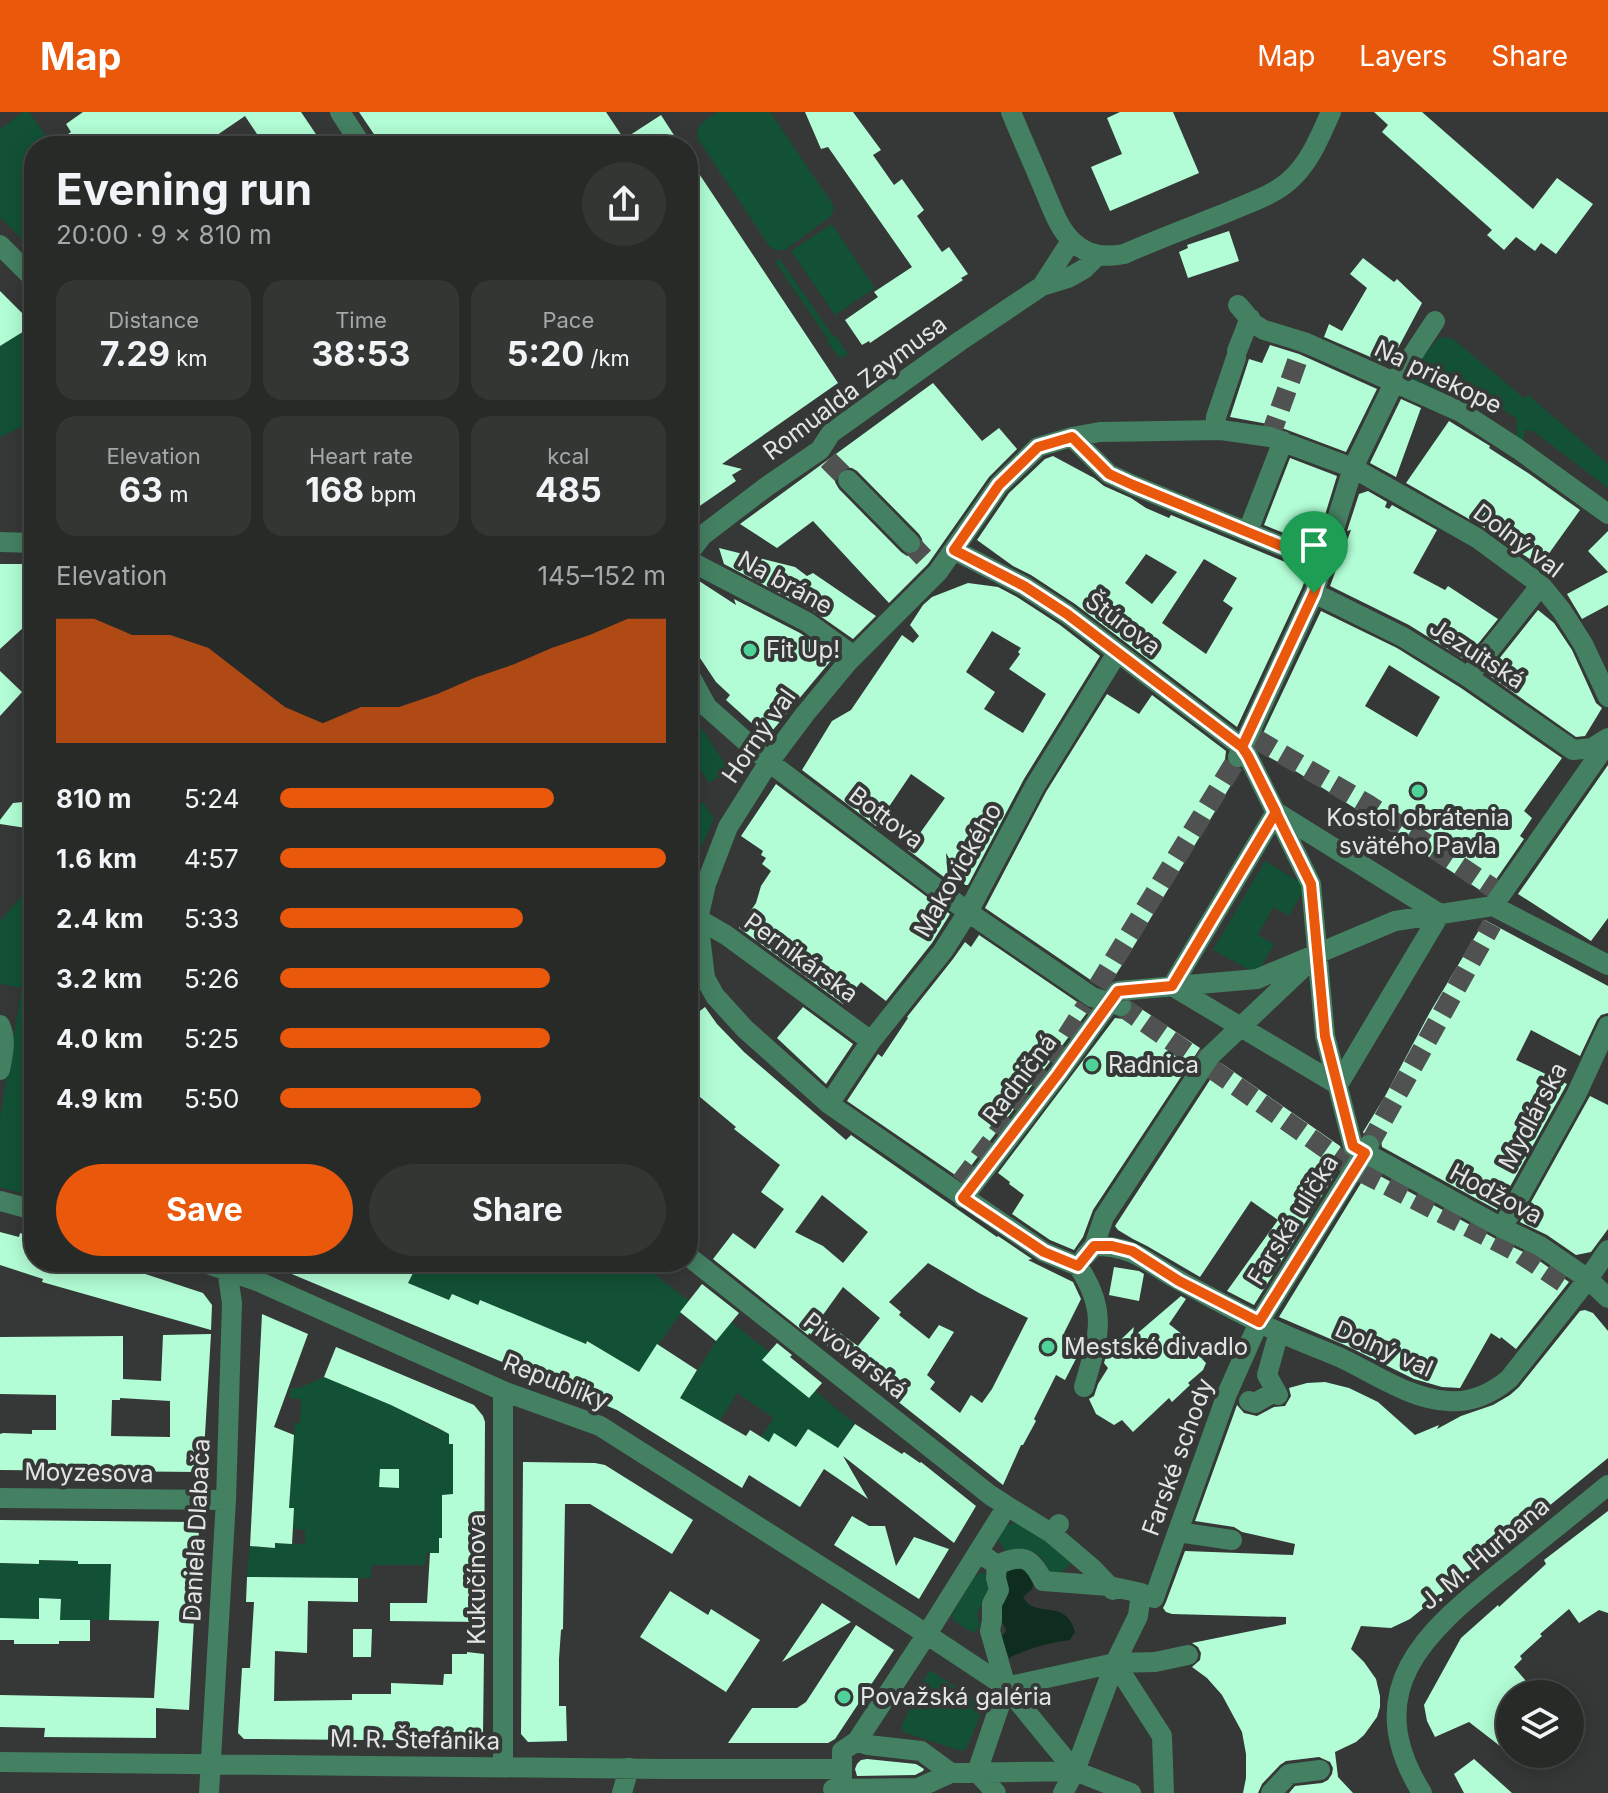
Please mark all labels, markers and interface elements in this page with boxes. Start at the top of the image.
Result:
text: Map [40,33,121,79]
text: Map [1257,39,1315,73]
text: Layers [1359,39,1447,73]
text: Share [1491,39,1568,73]
text: Evening run [56,162,312,216]
button: share [582,162,666,246]
text: 20:00 · 9 × 810 m [56,219,272,250]
text: Distance [108,307,199,333]
text: Time [335,307,387,333]
text: Pace [542,307,594,333]
street label: Romualda Zaymusa [757,309,952,466]
text: 7.29 [100,333,170,374]
text: 38:53 [311,333,411,374]
text: 5:20 [507,333,584,374]
street label: Na priekope [1370,333,1507,420]
text: km [170,345,208,371]
text: /km [584,345,630,371]
text: Elevation [107,443,201,469]
text: Heart rate [309,443,413,469]
text: kcal [547,443,589,469]
text: 63 [119,469,163,510]
text: 168 [305,469,364,510]
text: 485 [535,469,602,510]
text: m [163,481,188,507]
text: bpm [364,481,417,507]
street label: Dolný val [1468,498,1569,584]
pin [1280,511,1348,593]
icon: arrive [1292,523,1336,567]
street label: Na bráne [733,545,838,620]
text: Elevation [56,560,167,591]
text: 145–152 m [537,560,666,591]
street label: Štúrova [1080,585,1167,661]
street label: Jezuitská [1424,612,1530,695]
place label: Fit Up! [766,635,840,664]
marker: Fit Up! [741,641,759,659]
street label: Horný val [716,683,802,788]
street label: Bottova [843,780,929,855]
marker: Kostol obrátenia svätého Pavla [1409,782,1427,800]
text: 810 m [56,783,132,814]
text: 5:24 [184,783,240,814]
street label: Makovického [908,798,1008,942]
place label: Kostol obrátenia svätého Pavla [1326,803,1510,860]
text: 1.6 km [56,843,137,874]
text: 4:57 [184,843,239,874]
text: 2.4 km [56,903,144,934]
text: 5:33 [184,903,239,934]
street label: Pernikárska [739,907,864,1009]
text: 3.2 km [56,963,142,994]
text: 5:26 [184,963,239,994]
text: 4.0 km [56,1023,143,1054]
text: 5:25 [184,1023,239,1054]
street label: Radničná [976,1028,1063,1129]
place label: Radnica [1108,1050,1199,1079]
marker: Radnica [1083,1056,1101,1074]
street label: Mydlárska [1492,1057,1573,1174]
text: 4.9 km [56,1083,143,1114]
text: 5:50 [184,1083,240,1114]
street label: Farská ulička [1241,1149,1344,1290]
street label: Hodžova [1445,1157,1547,1230]
button: Save [56,1164,353,1256]
button: Share [369,1164,666,1256]
street label: Pivovarská [798,1306,913,1405]
street label: Dolný val [1331,1314,1438,1383]
place label: Mestské divadlo [1064,1332,1248,1361]
marker: Mestské divadlo [1039,1338,1057,1356]
street label: Republiky [499,1347,613,1416]
street label: Farské schody [1136,1374,1219,1540]
street label: Daniela Dlabača [177,1438,216,1622]
street label: Moyzesova [24,1457,154,1488]
street label: J. M. Hurbana [1414,1491,1555,1616]
street label: Kukučínova [462,1513,491,1645]
map controls [1496,1680,1584,1768]
button: layers [1496,1680,1584,1768]
place label: Považská galéria [860,1682,1052,1711]
marker: Považská galéria [835,1688,853,1706]
street label: M. R. Štefánika [330,1723,500,1755]

